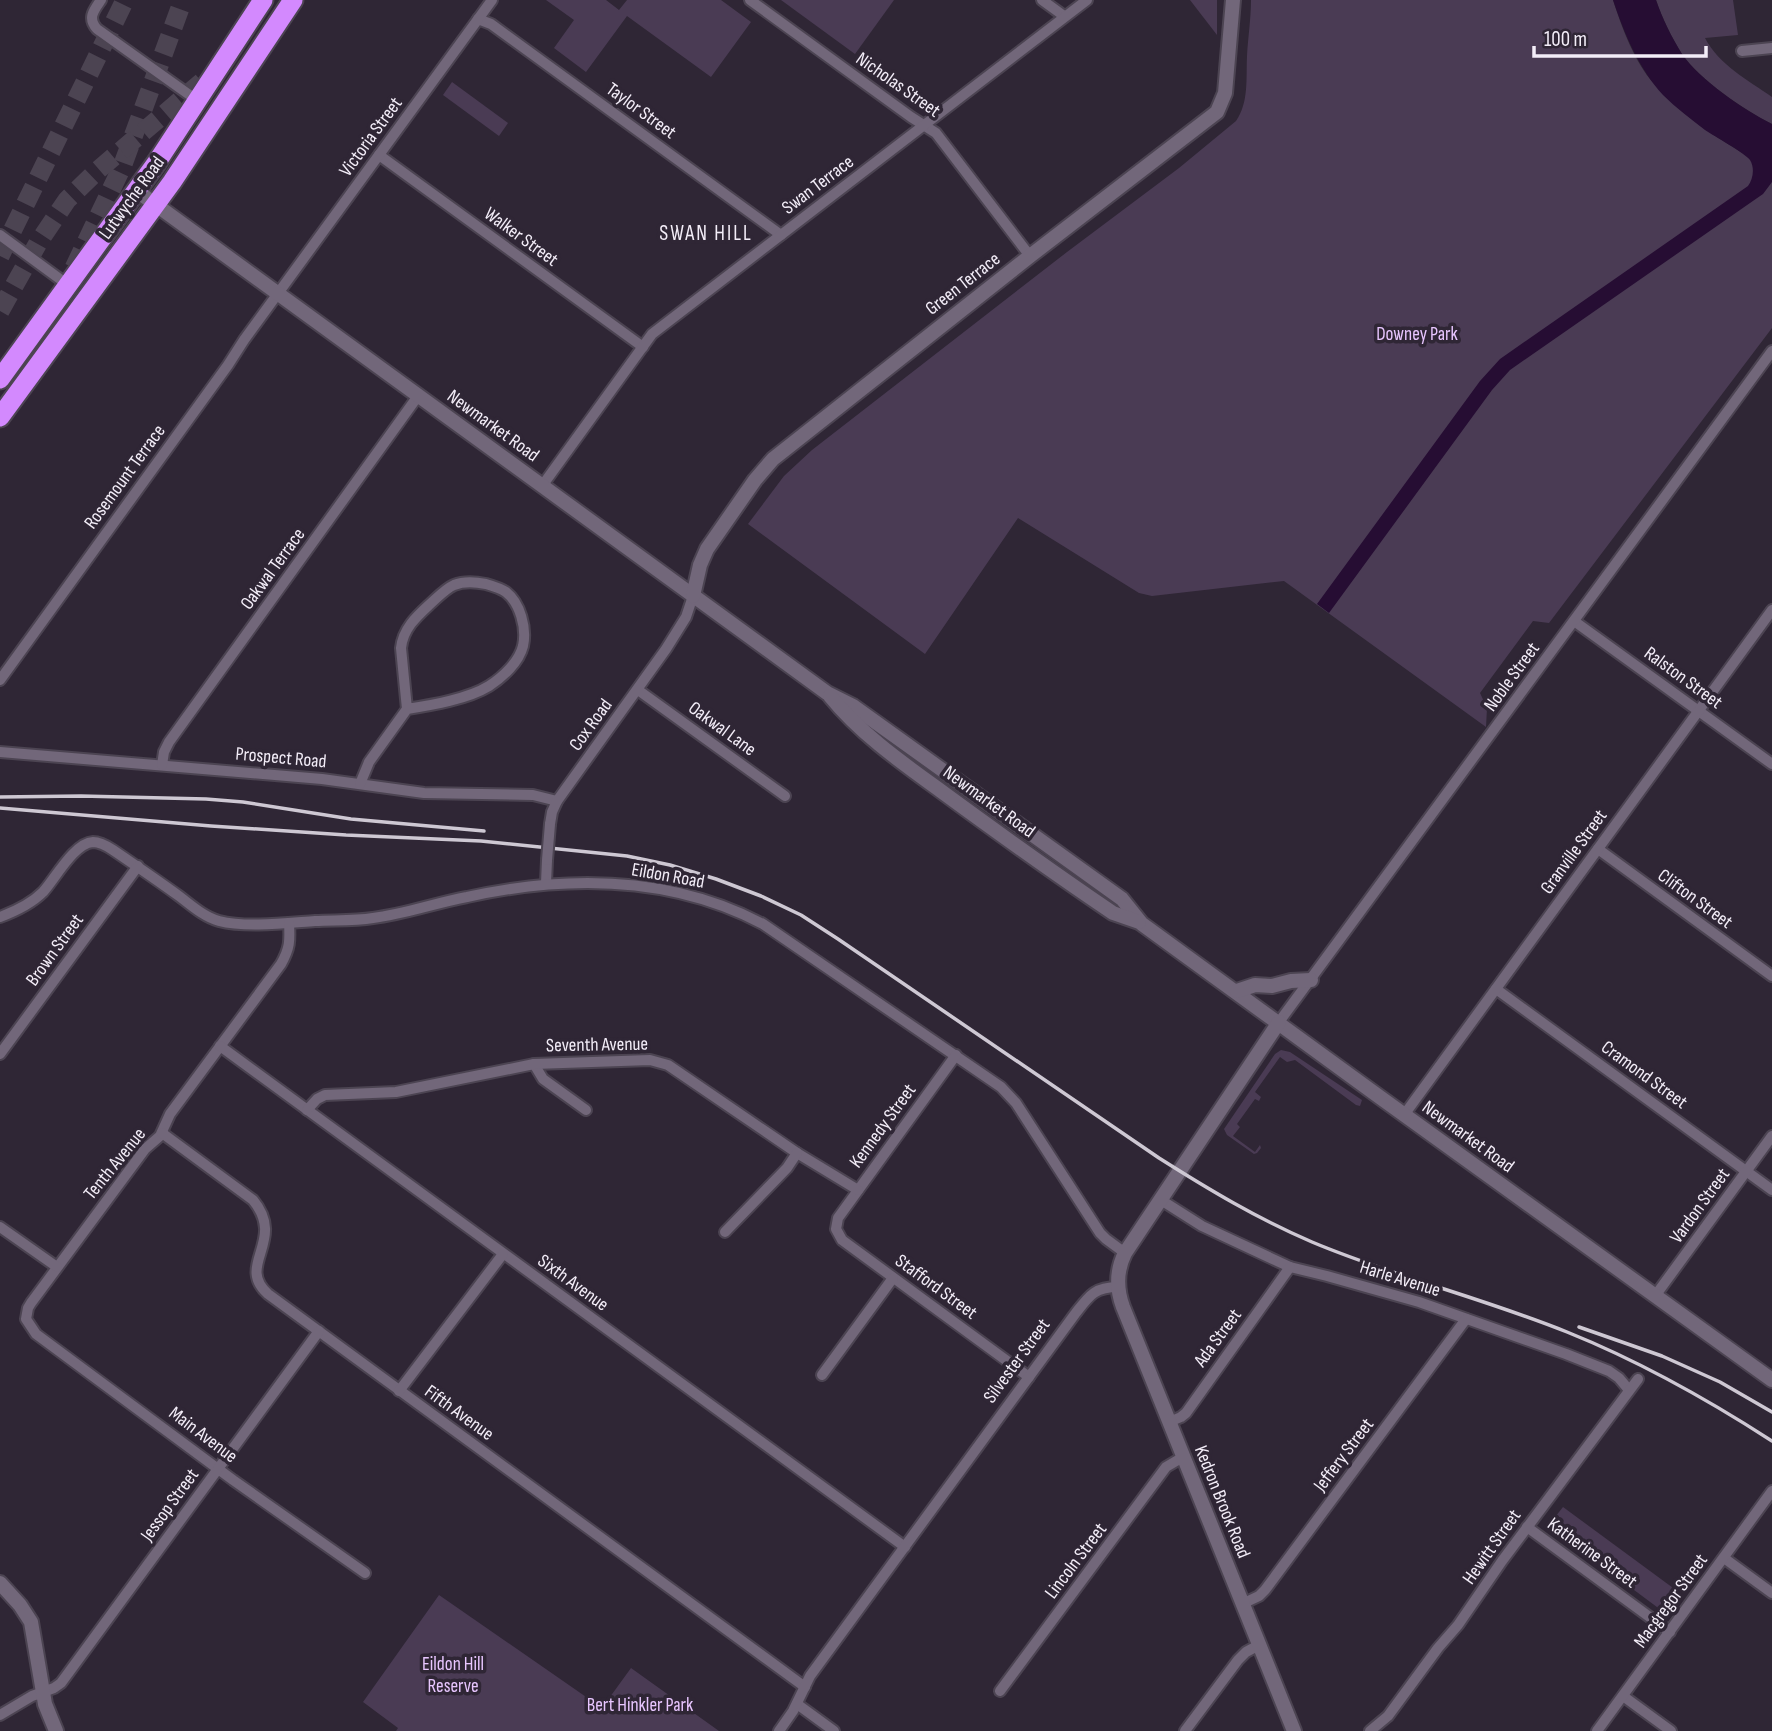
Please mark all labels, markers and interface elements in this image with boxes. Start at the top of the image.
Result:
scale bar [1534,14,1706,58]
text: 100 m [1544,27,1587,52]
street label: Nicholas Street [851,48,945,123]
street label: Taylor Street [601,78,681,144]
street label: Victoria Street [335,93,408,181]
street label: Swan Terrace [777,150,859,220]
street label: Lutwyche Road [94,152,170,244]
street label: Walker Street [480,202,563,272]
district label: SWAN HILL [659,221,753,246]
street label: Green Terrace [921,248,1005,320]
park label: Downey Park [1376,323,1459,346]
street label: Newmarket Road [443,385,543,467]
street label: Rosemount Terrace [79,420,171,534]
street label: Oakwal Terrace [236,524,310,614]
street label: Noble Street [1479,638,1545,716]
street label: Ralston Street [1639,642,1727,714]
street label: Cox Road [564,695,618,755]
street label: Oakwal Lane [684,697,760,761]
street label: Prospect Road [234,743,328,773]
street label: Newmarket Road [939,761,1039,843]
street label: Granville Street [1536,805,1612,899]
street label: Eildon Road [630,858,706,894]
street label: Clifton Street [1653,864,1737,934]
street label: Brown Street [21,909,89,990]
street label: Seventh Avenue [546,1033,648,1057]
street label: Cramond Street [1596,1036,1692,1114]
street label: Kennedy Street [845,1079,921,1172]
street label: Newmarket Road [1418,1096,1518,1178]
street label: Tenth Avenue [79,1123,151,1205]
street label: Vardon Street [1665,1164,1735,1248]
street label: Sixth Avenue [533,1250,613,1316]
street label: Stafford Street [891,1250,982,1325]
street label: Harle Avenue [1357,1256,1443,1302]
street label: Ada Street [1189,1304,1247,1372]
street label: Silvester Street [979,1314,1055,1408]
street label: Fifth Avenue [420,1380,498,1446]
street label: Main Avenue [164,1402,242,1468]
street label: Jeffery Street [1308,1414,1379,1497]
street label: Kedron Brook Road [1189,1442,1255,1562]
street label: Jessop Street [135,1464,204,1546]
street label: Hewitt Street [1458,1505,1526,1589]
street label: Katherine Street [1543,1513,1641,1593]
street label: Lincoln Street [1040,1518,1112,1603]
street label: Macgregor Street [1629,1549,1713,1652]
park label: Eildon Hill Reserve [422,1653,484,1698]
park label: Bert Hinkler Park [587,1694,694,1717]

